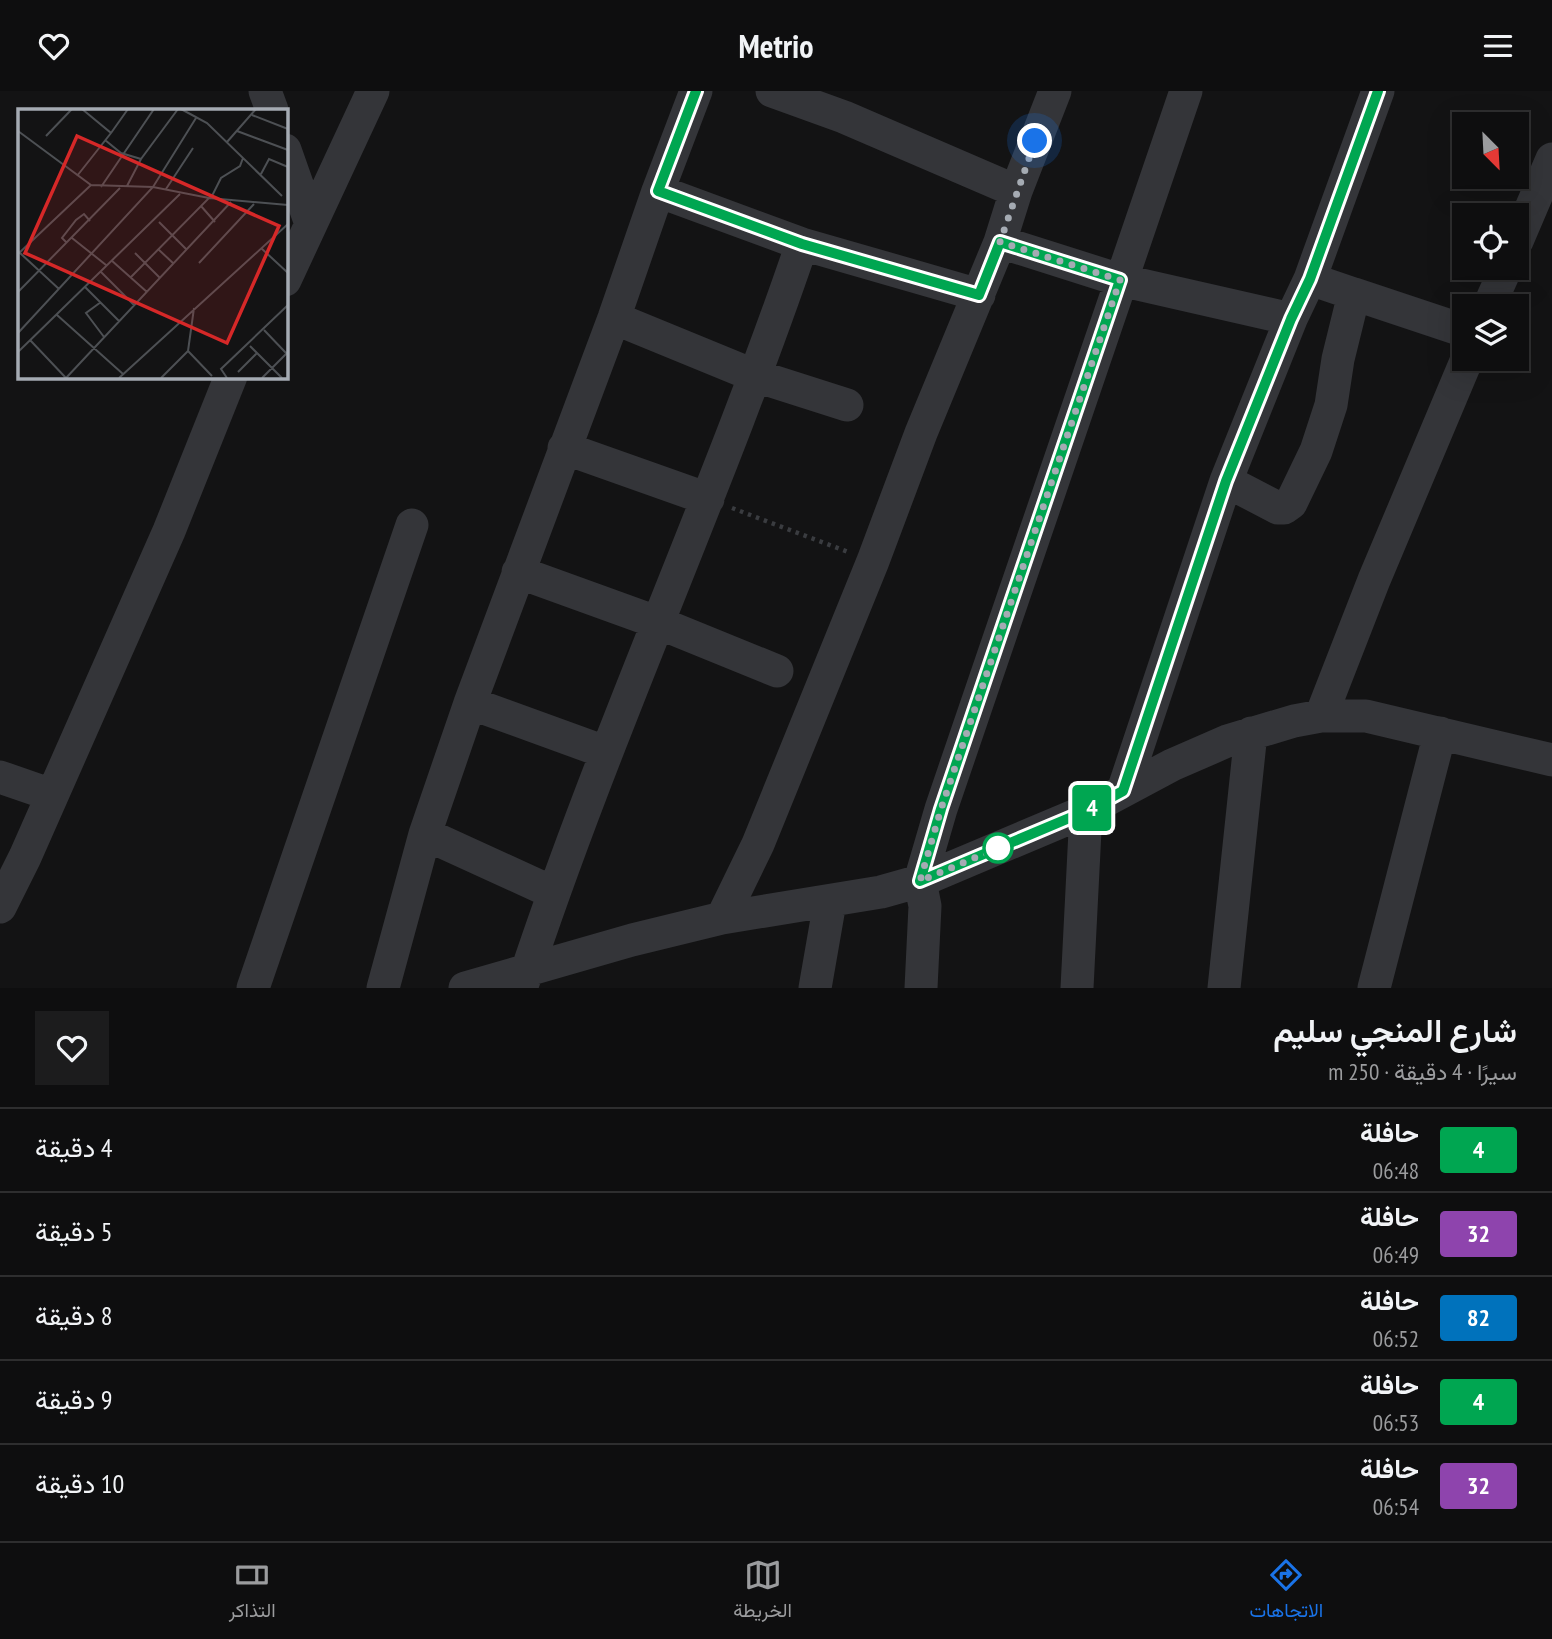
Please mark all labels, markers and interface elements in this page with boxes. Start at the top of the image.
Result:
text: Metrio [738,25,814,67]
icon: heart [35,27,73,65]
icon: menu [1479,27,1517,65]
inset map [18,109,287,378]
north arrow [1452,112,1530,189]
map controls [1452,112,1529,371]
your location [1017,123,1052,158]
button: locate [1452,203,1529,280]
button: layers [1452,294,1529,371]
line badge: 4 [1069,785,1115,831]
text: 4 [1086,792,1098,823]
unlabelled marker [983,833,1013,863]
text: شارع المنجي سليم [1273,1008,1517,1051]
button: heart [35,1011,109,1085]
text: سيرًا · 4 دقيقة · 250 m [1328,1057,1517,1086]
text: حافلة [1360,1116,1419,1149]
text: 4 دقيقة [35,1131,112,1164]
text: 4 [1473,1134,1484,1165]
text: 06:48 [1373,1156,1419,1185]
text: حافلة [1360,1200,1419,1233]
text: 5 دقيقة [35,1215,112,1248]
text: 32 [1467,1218,1490,1249]
text: 06:49 [1373,1240,1419,1269]
text: حافلة [1360,1284,1419,1317]
text: 8 دقيقة [35,1299,112,1332]
text: 82 [1467,1302,1490,1333]
text: 06:52 [1373,1324,1419,1353]
text: حافلة [1360,1368,1419,1401]
text: 9 دقيقة [35,1383,112,1416]
text: 4 [1473,1386,1484,1417]
text: 06:53 [1373,1408,1419,1437]
text: حافلة [1360,1452,1419,1485]
text: 10 دقيقة [35,1467,124,1500]
text: 32 [1467,1470,1490,1501]
text: 06:54 [1373,1492,1419,1521]
tab: التذاكر [229,1556,276,1627]
tab: الخريطة [733,1556,792,1627]
tab: الاتجاهات [1250,1556,1323,1627]

